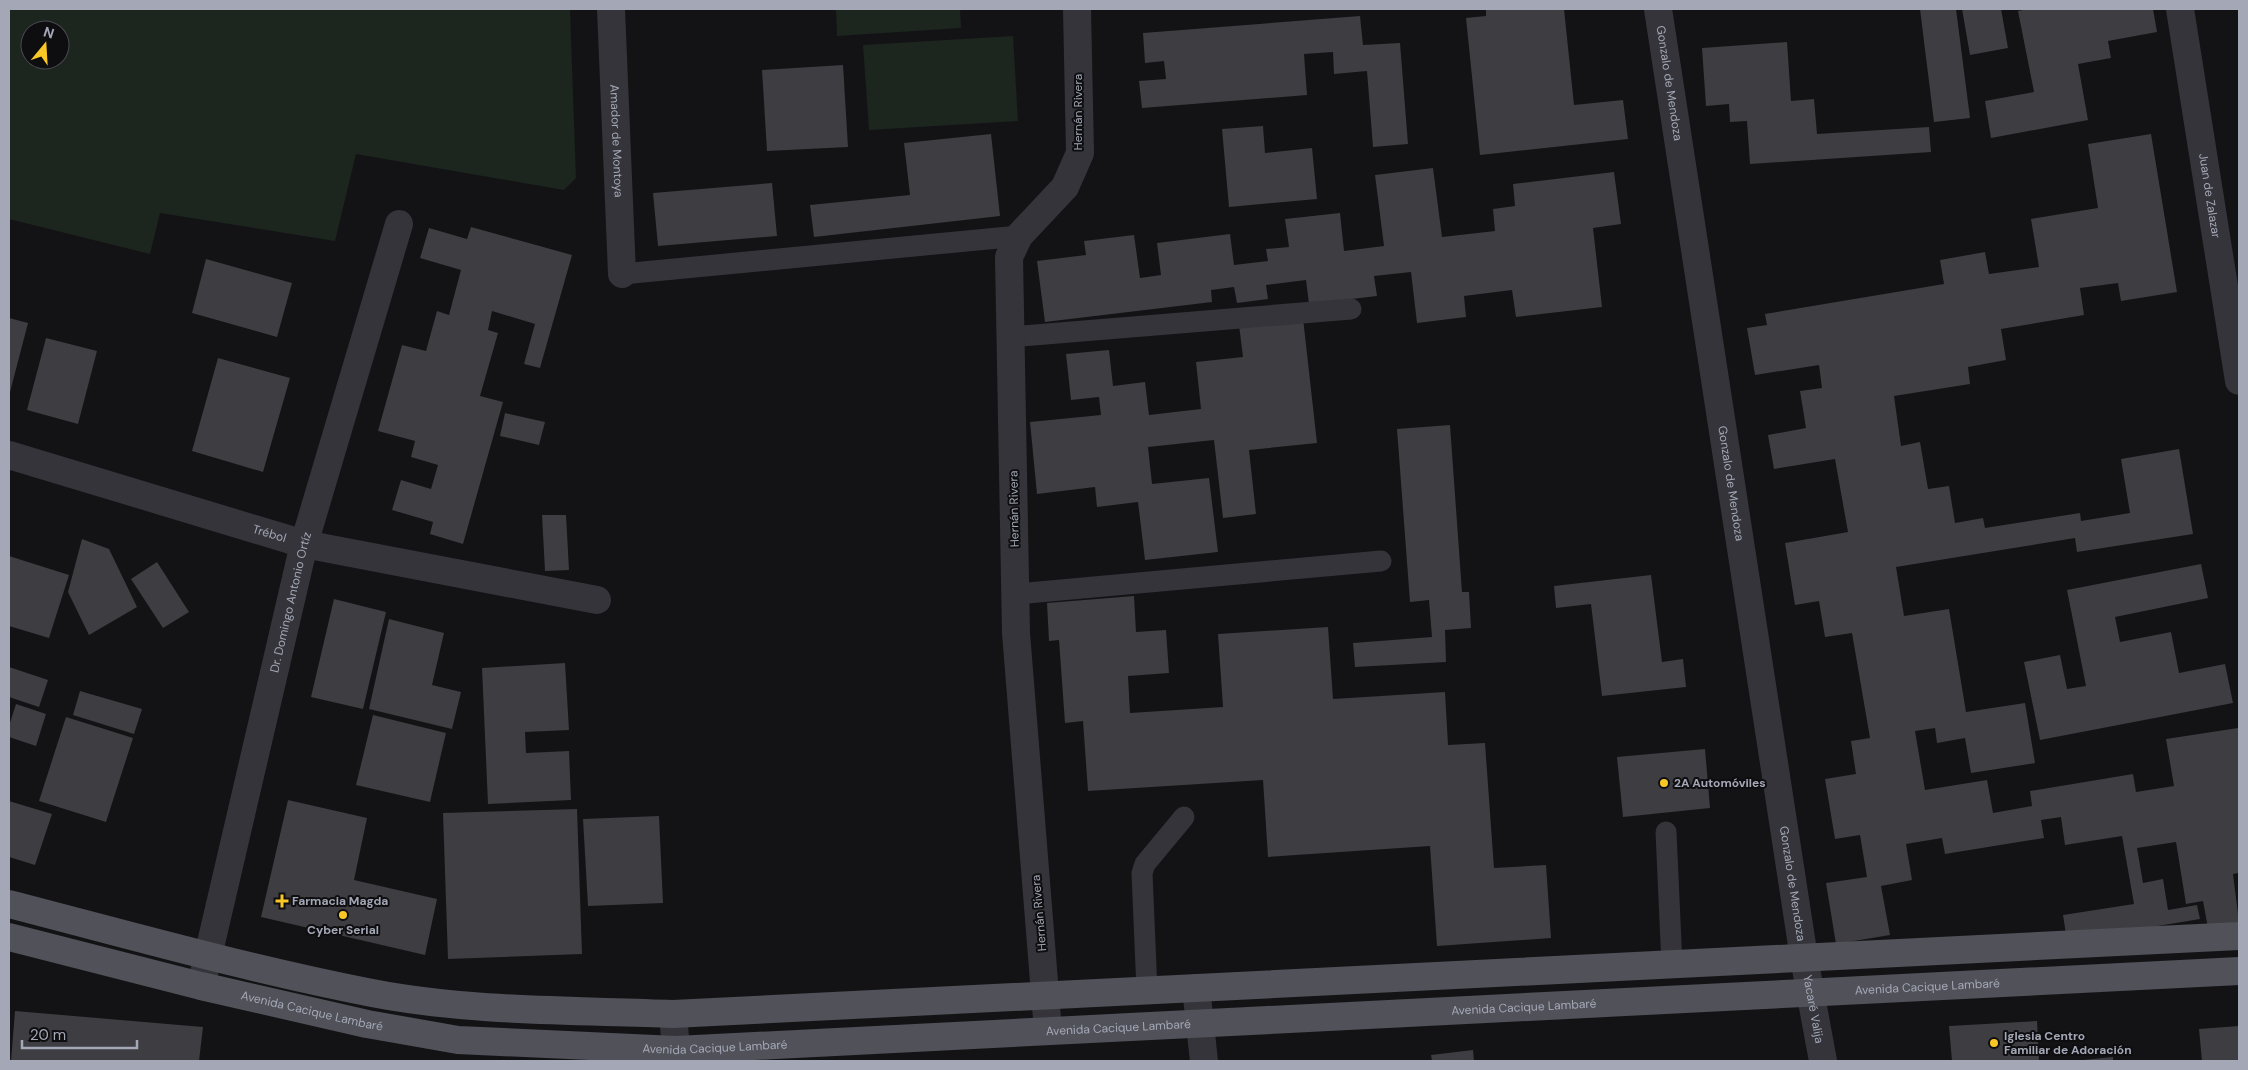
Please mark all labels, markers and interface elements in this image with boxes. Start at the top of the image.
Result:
north arrow [20,20,70,70]
text: N [41,22,57,43]
street label: Gonzalo de Mendoza [1653,24,1686,142]
street label: Hernán Rivera [1070,74,1086,150]
street label: Amador de Montoya [606,84,627,198]
street label: Juan de Zalazar [2195,152,2224,240]
street label: Gonzalo de Mendoza [1714,425,1748,542]
street label: Hernán Rivera [1005,470,1023,548]
street label: Trébol [251,521,288,546]
street label: Dr. Domingo Antonio Ortíz [266,530,315,674]
place label: 2A Automóviles [1674,775,1766,791]
marker: 2A Automóviles [1658,777,1670,789]
street label: Gonzalo de Mendoza [1776,825,1809,942]
street label: Hernán Rivera [1028,874,1050,952]
place label: Farmacia Magda [292,893,388,909]
marker: Farmacia Magda [276,895,288,907]
marker: Cyber Serial [337,909,349,921]
place label: Cyber Serial [307,922,379,938]
street label: Yacaré Valija [1799,974,1828,1045]
street label: Avenida Cacique Lambaré [1854,975,2000,998]
street label: Avenida Cacique Lambaré [239,987,385,1035]
street label: Avenida Cacique Lambaré [1451,995,1597,1019]
street label: Avenida Cacique Lambaré [1045,1016,1191,1039]
scale bar [22,1018,138,1050]
text: 20 m [30,1025,66,1045]
place label: Iglesia Centro Familiar de Adoración [2004,1028,2132,1058]
street label: Avenida Cacique Lambaré [642,1036,788,1058]
marker: Iglesia Centro Familiar de Adoración [1988,1037,2000,1049]

